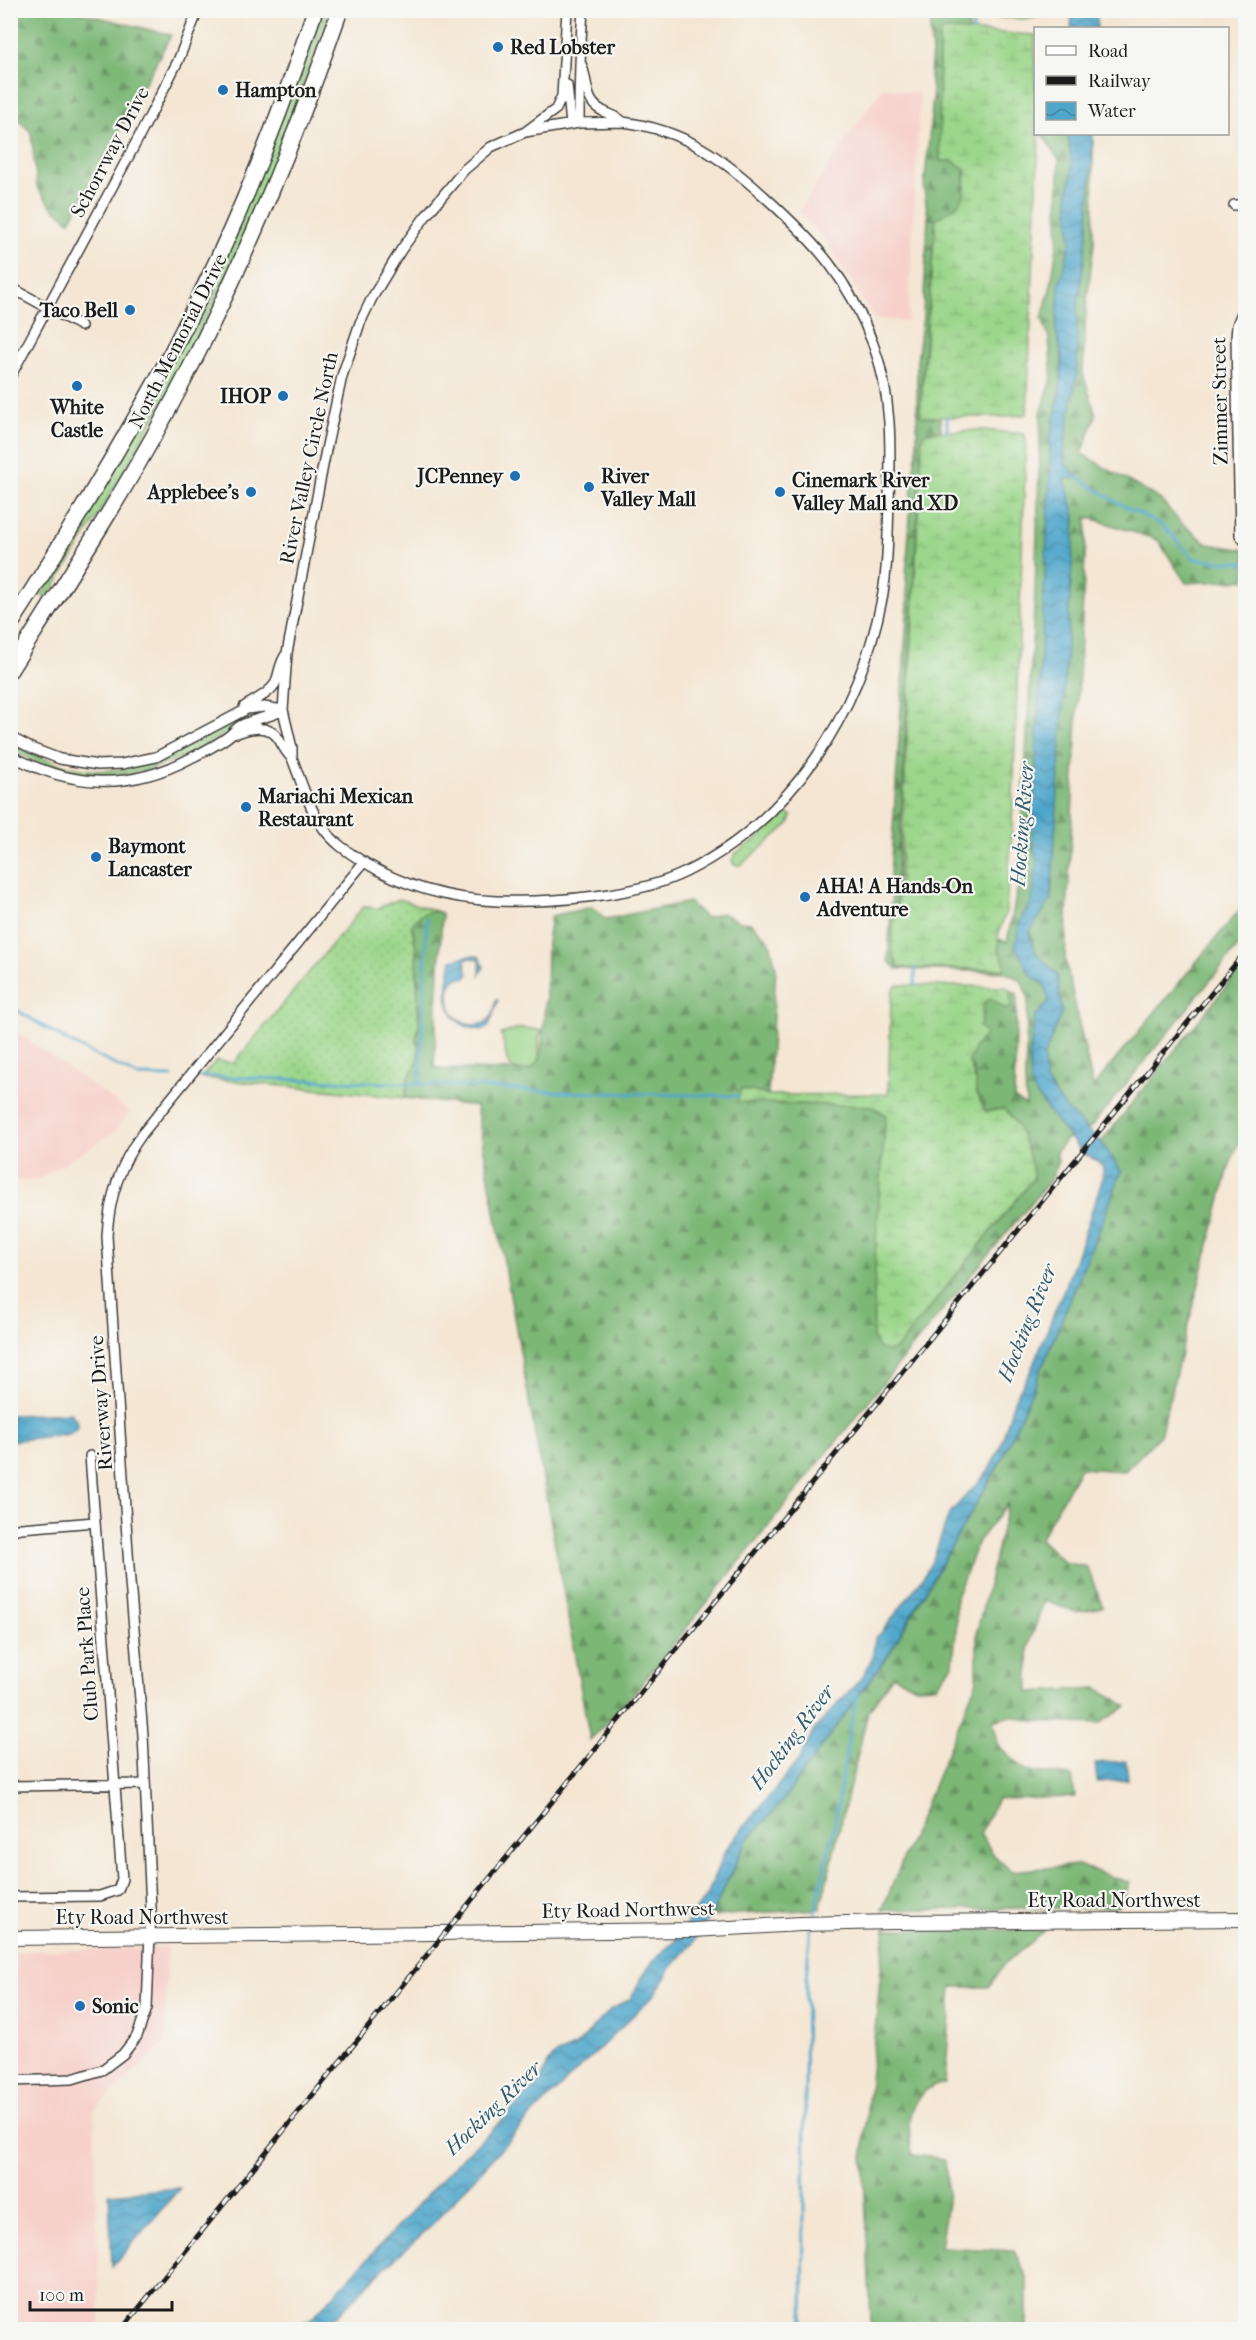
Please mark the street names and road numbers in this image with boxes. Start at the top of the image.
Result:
street label: Schorrway Drive [66,83,154,221]
street label: North Memorial Drive [124,250,232,432]
street label: Zimmer Street [1207,337,1233,465]
street label: River Valley Circle North [275,349,343,566]
street label: Riverway Drive [85,1334,117,1471]
street label: Club Park Place [71,1586,103,1722]
street label: Ety Road Northwest [1027,1889,1201,1912]
street label: Ety Road Northwest [541,1897,715,1923]
street label: Ety Road Northwest [55,1906,229,1929]

